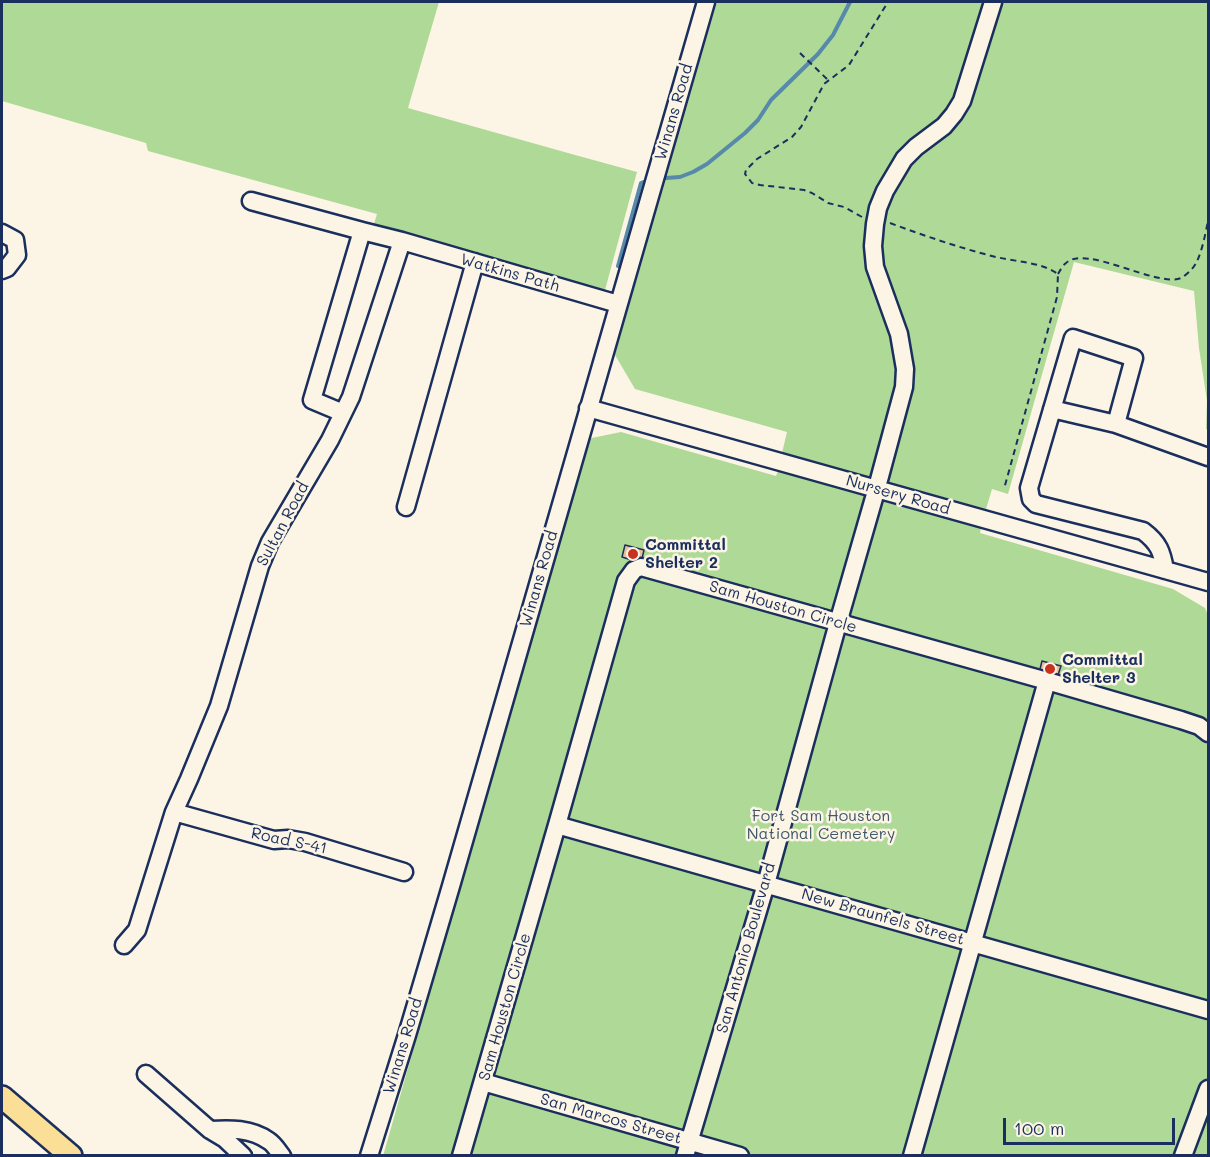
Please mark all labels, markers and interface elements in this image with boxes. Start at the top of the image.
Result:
street label: Winans Road [651,62,697,162]
street label: Watkins Path [458,250,562,296]
street label: Nursery Road [844,471,952,519]
street label: Sultan Road [253,479,313,569]
street label: Winans Road [516,529,562,629]
place label: Committal Shelter 2 [645,535,726,573]
marker: Committal Shelter 2 [626,547,640,561]
street label: Sam Houston Circle [707,577,859,637]
place label: Committal Shelter 3 [1062,650,1143,688]
marker: Committal Shelter 3 [1043,662,1057,676]
park label: Fort Sam Houston National Cemetery [747,806,895,844]
street label: Road S-41 [249,824,329,858]
street label: San Antonio Boulevard [712,861,780,1035]
street label: New Braunfels Street [799,885,967,949]
street label: Sam Houston Circle [475,931,535,1083]
street label: Winans Road [379,996,427,1096]
street label: San Marcos Street [538,1090,684,1148]
scale bar [1006,1106,1178,1144]
text: 100 m [1014,1116,1064,1140]

